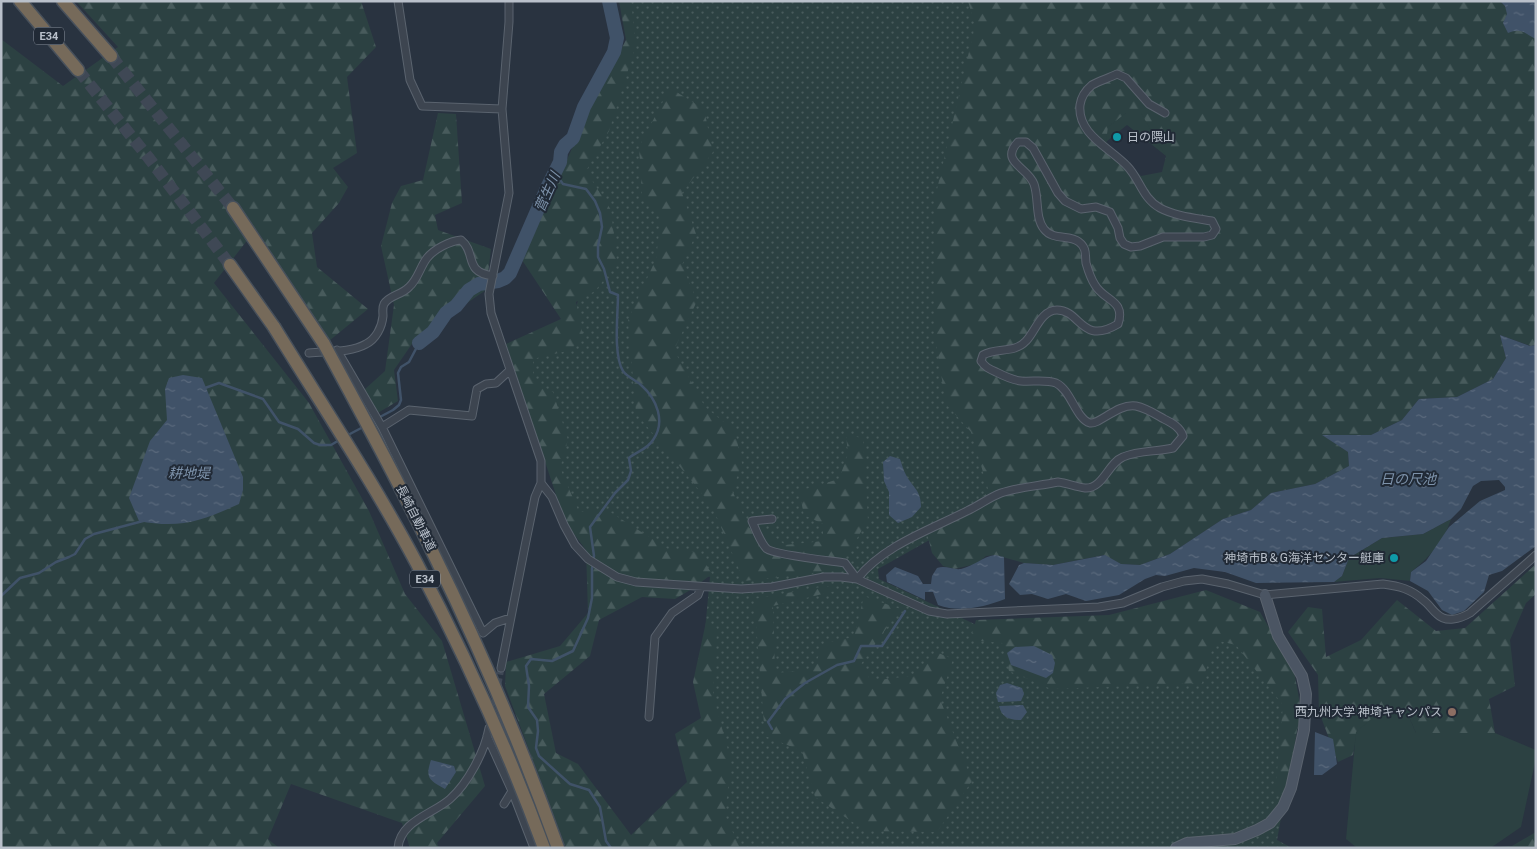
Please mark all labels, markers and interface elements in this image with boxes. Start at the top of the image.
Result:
road number: E34 [34,28,64,44]
place label: 日の隈山 [1127,130,1175,144]
marker: 日の隈山 [1111,131,1123,143]
water label: 菅生川 [531,168,564,214]
water label: 耕地堤 [168,465,212,481]
water label: 日の尺池 [1380,471,1438,487]
street label: 長崎自動車道 [393,483,439,553]
place label: 神埼市B＆G海洋センター艇庫 [1224,551,1384,565]
marker: 神埼市B＆G海洋センター艇庫 [1388,552,1400,564]
road number: E34 [410,570,440,588]
place label: 西九州大学 神埼キャンパス [1295,705,1442,719]
marker: 西九州大学 神埼キャンパス [1446,706,1458,718]

